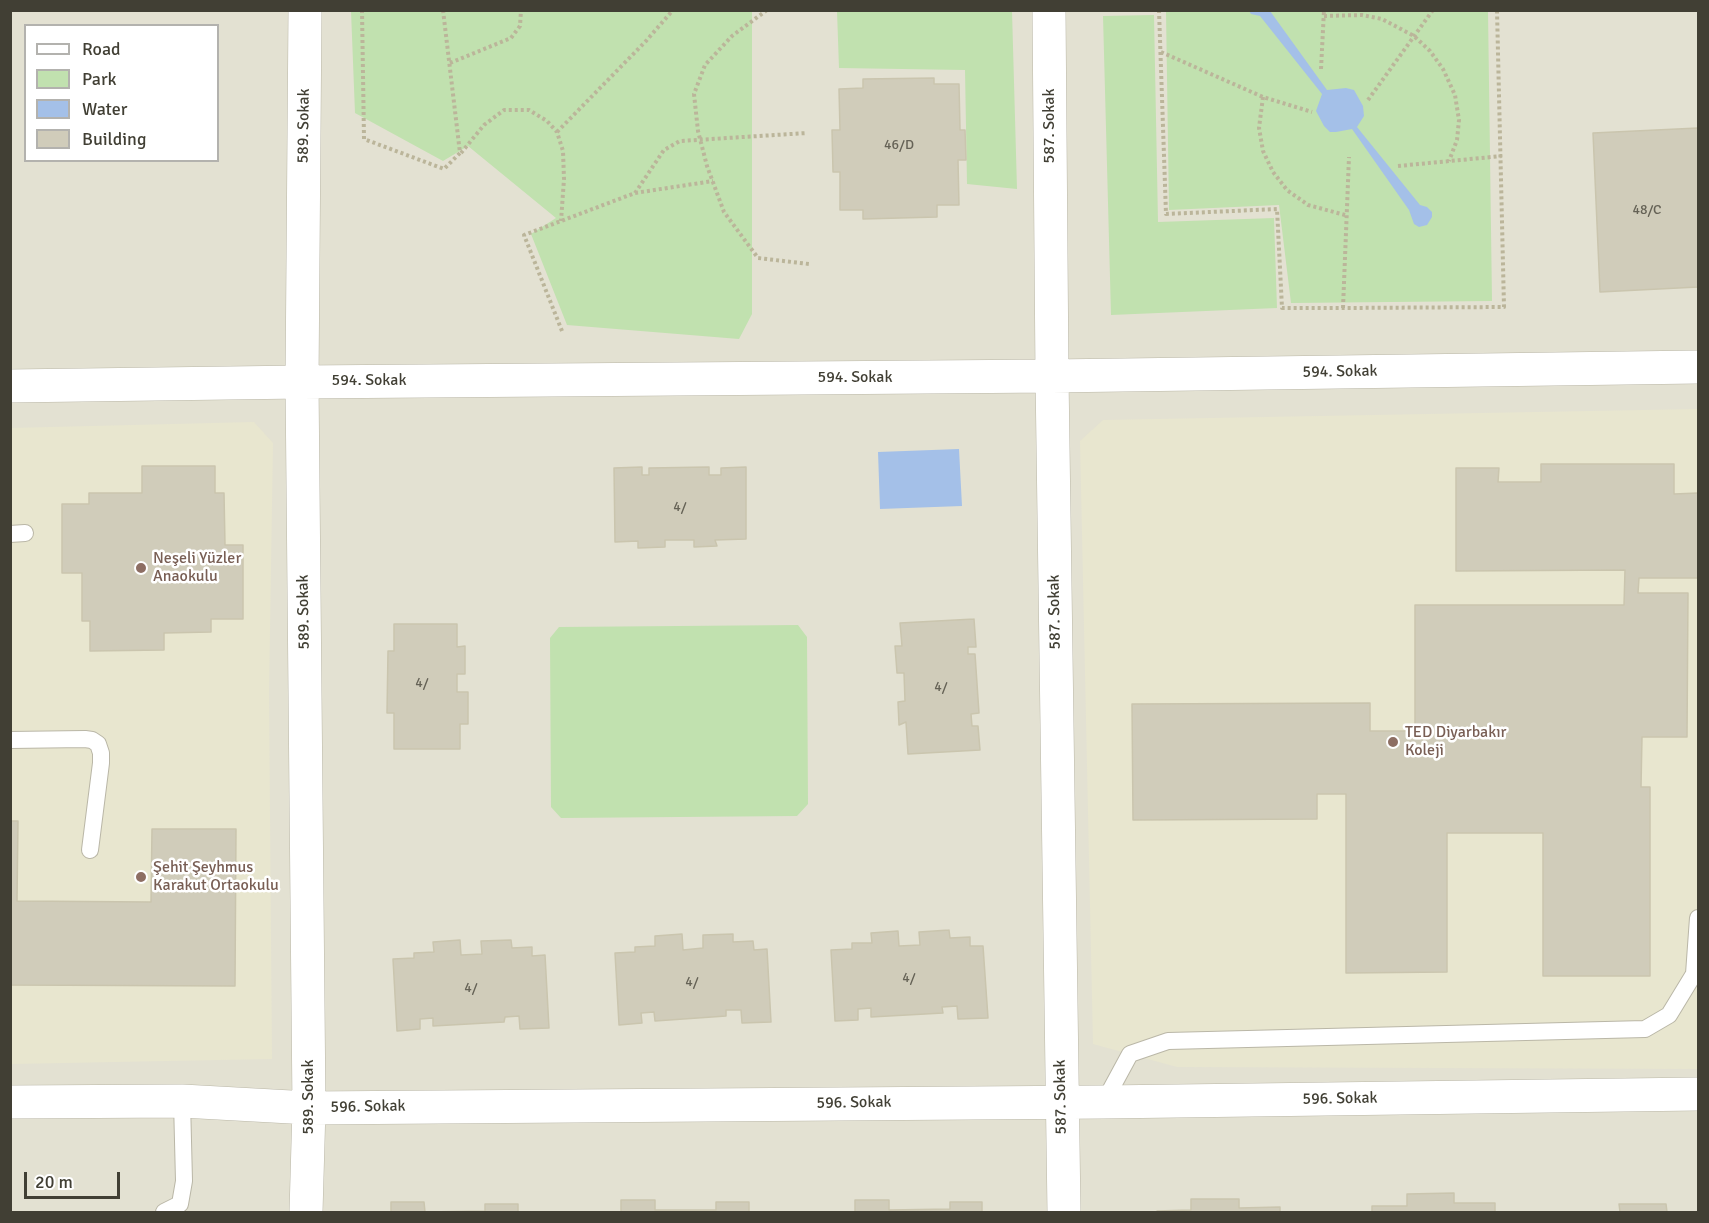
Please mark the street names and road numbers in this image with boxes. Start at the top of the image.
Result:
street label: 589. Sokak [294,88,314,164]
street label: 587. Sokak [1040,88,1060,164]
street label: 594. Sokak [1302,362,1378,382]
street label: 594. Sokak [817,368,893,388]
street label: 594. Sokak [331,371,407,391]
street label: 589. Sokak [294,574,314,650]
street label: 587. Sokak [1045,574,1065,650]
street label: 589. Sokak [299,1059,319,1135]
street label: 587. Sokak [1051,1059,1071,1135]
street label: 596. Sokak [1302,1089,1378,1109]
street label: 596. Sokak [816,1093,892,1113]
street label: 596. Sokak [330,1097,406,1117]

